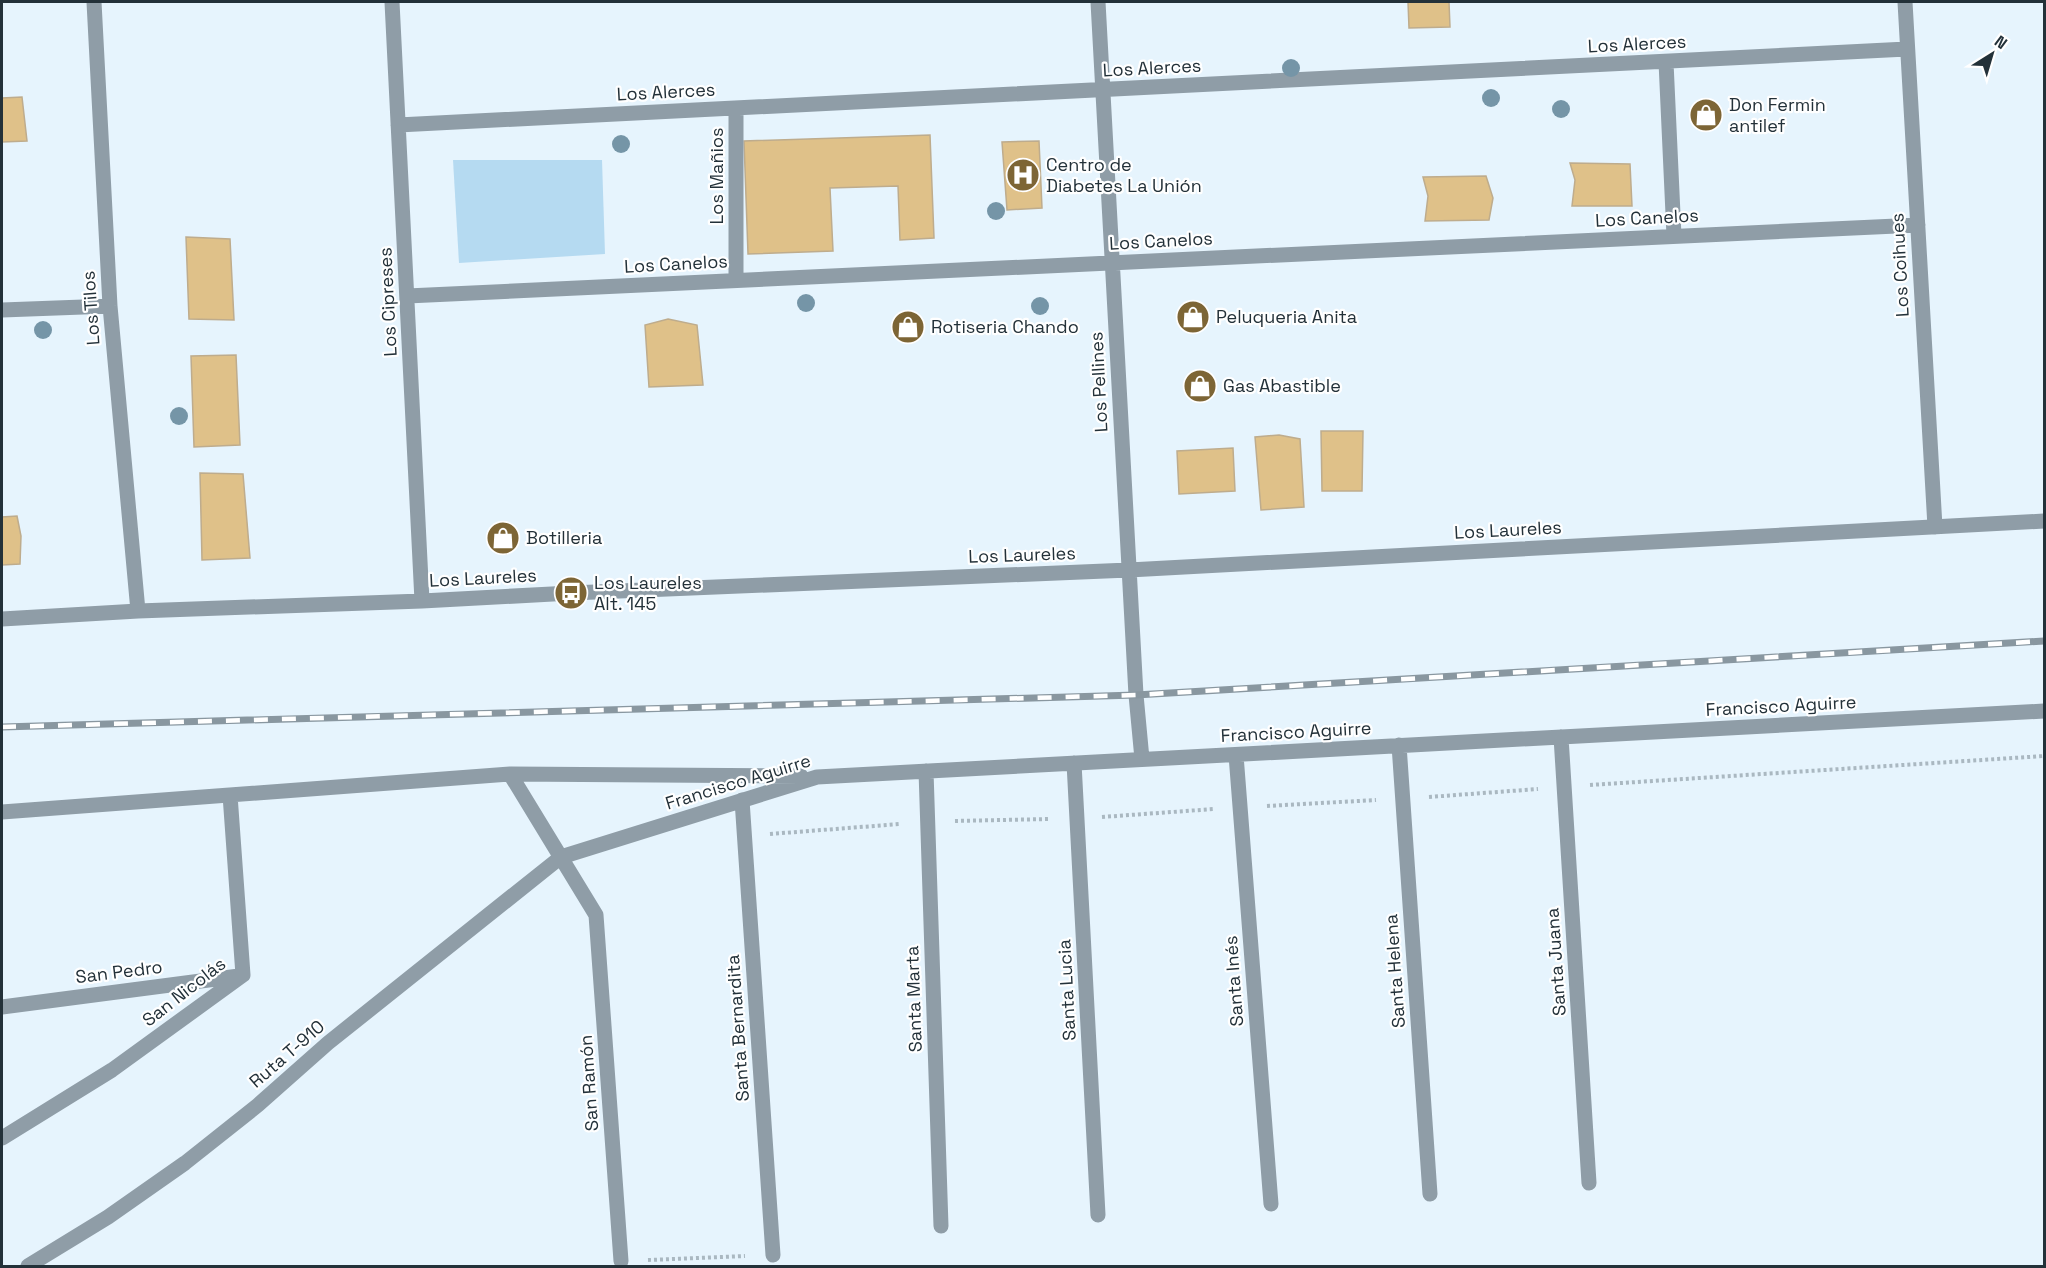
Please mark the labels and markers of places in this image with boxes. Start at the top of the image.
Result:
place label: Don Fermin antilef [1729,93,1826,137]
shop icon: Don Fermin antilef [1688,97,1724,133]
place label: Centro de Diabetes La Unión [1046,153,1202,197]
hospital icon: Centro de Diabetes La Unión [1005,157,1041,193]
shop icon: Peluqueria Anita [1175,299,1211,335]
place label: Peluqueria Anita [1216,305,1357,328]
shop icon: Rotiseria Chando [890,309,926,345]
place label: Rotiseria Chando [931,315,1079,338]
shop icon: Gas Abastible [1182,368,1218,404]
place label: Gas Abastible [1223,374,1341,397]
shop icon: Botilleria [485,520,521,556]
place label: Botilleria [526,526,602,549]
place label: Los Laureles Alt. 145 [594,571,702,615]
bus stop icon: Los Laureles Alt. 145 [553,575,589,611]

